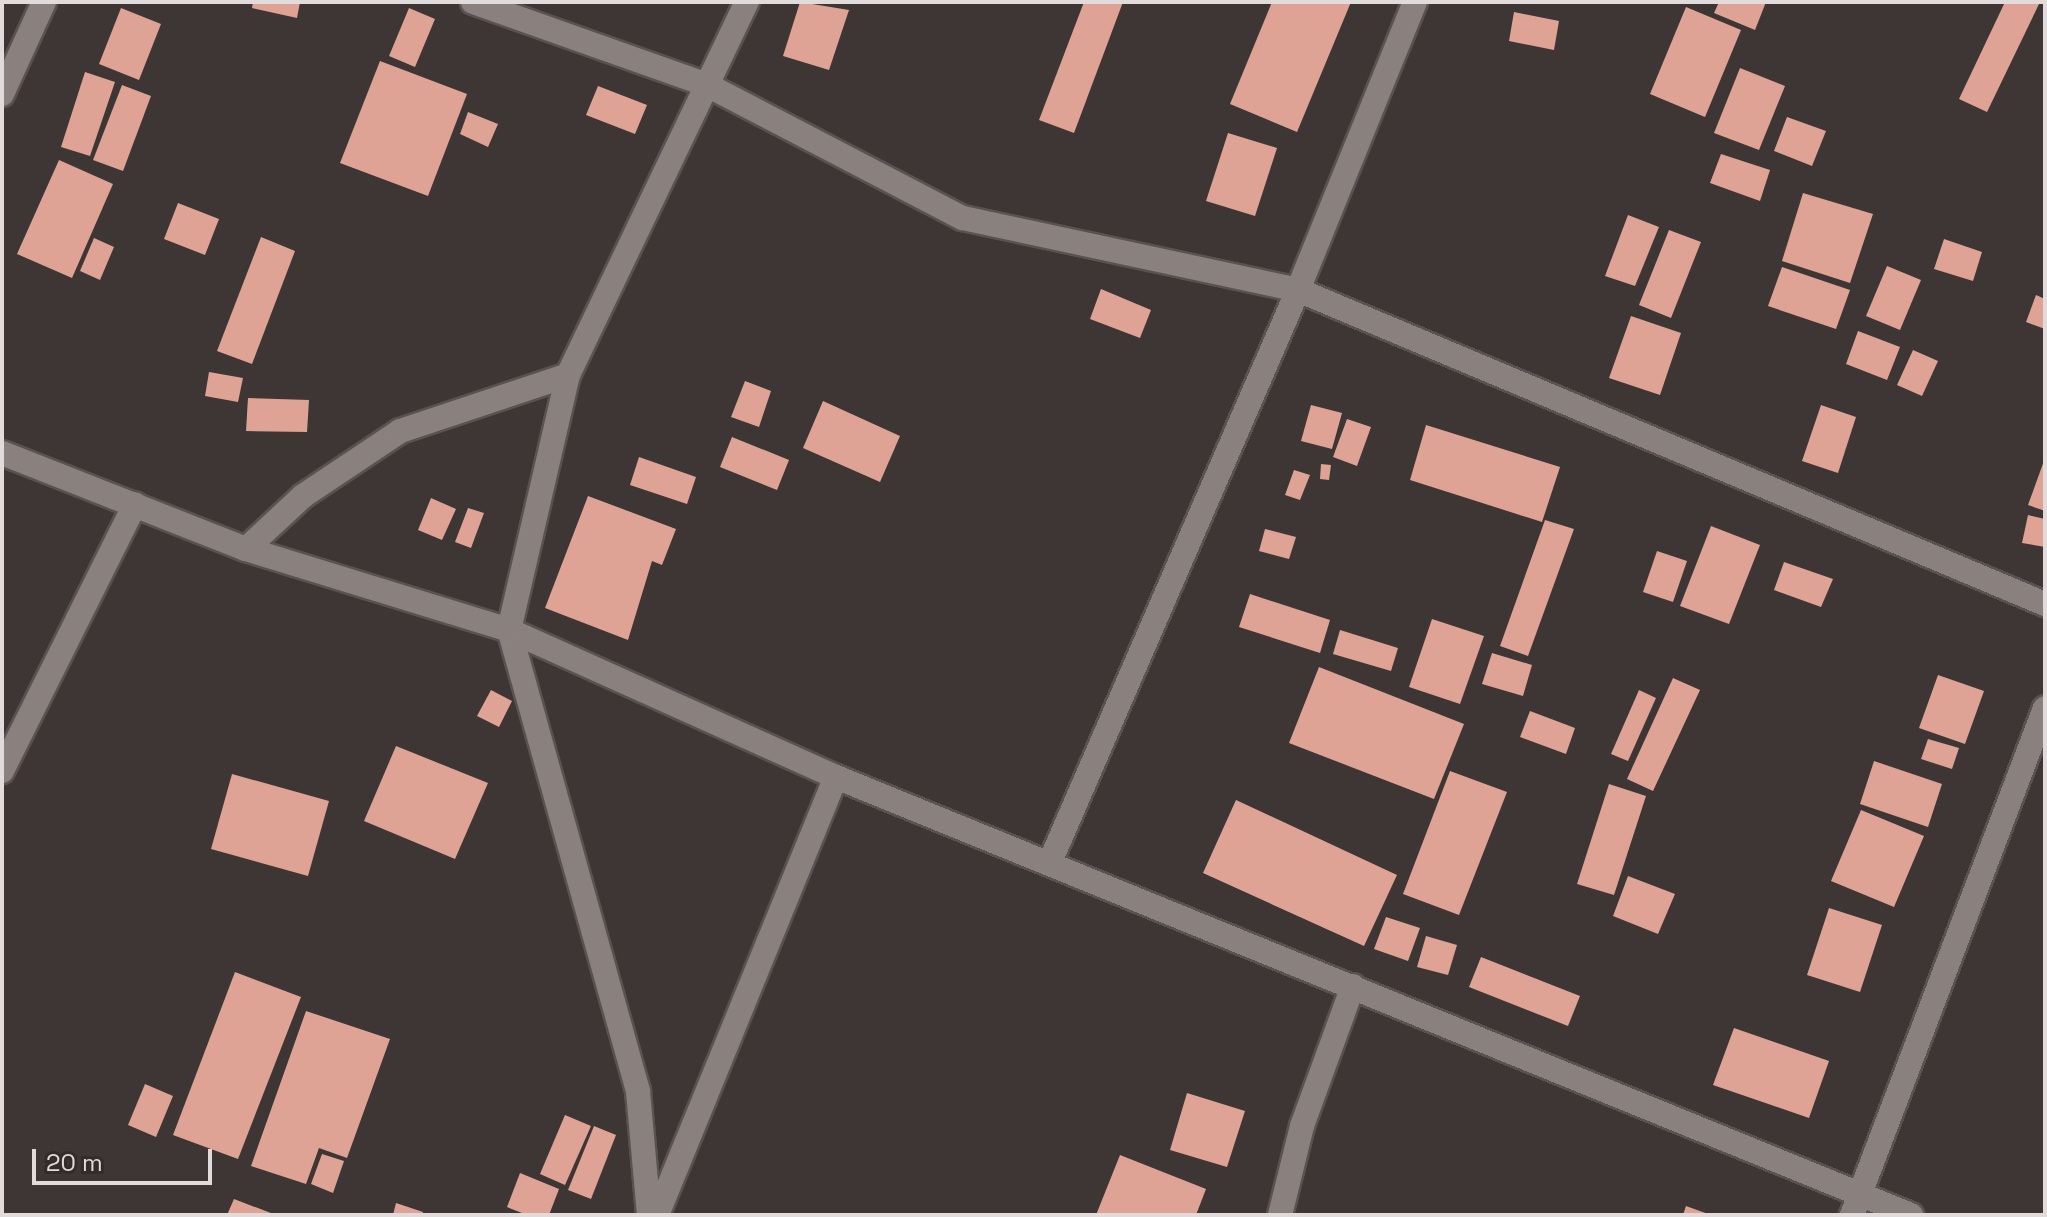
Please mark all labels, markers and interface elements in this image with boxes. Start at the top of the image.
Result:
scale bar [36,1133,216,1183]
text: 20 m [46,1147,103,1178]

